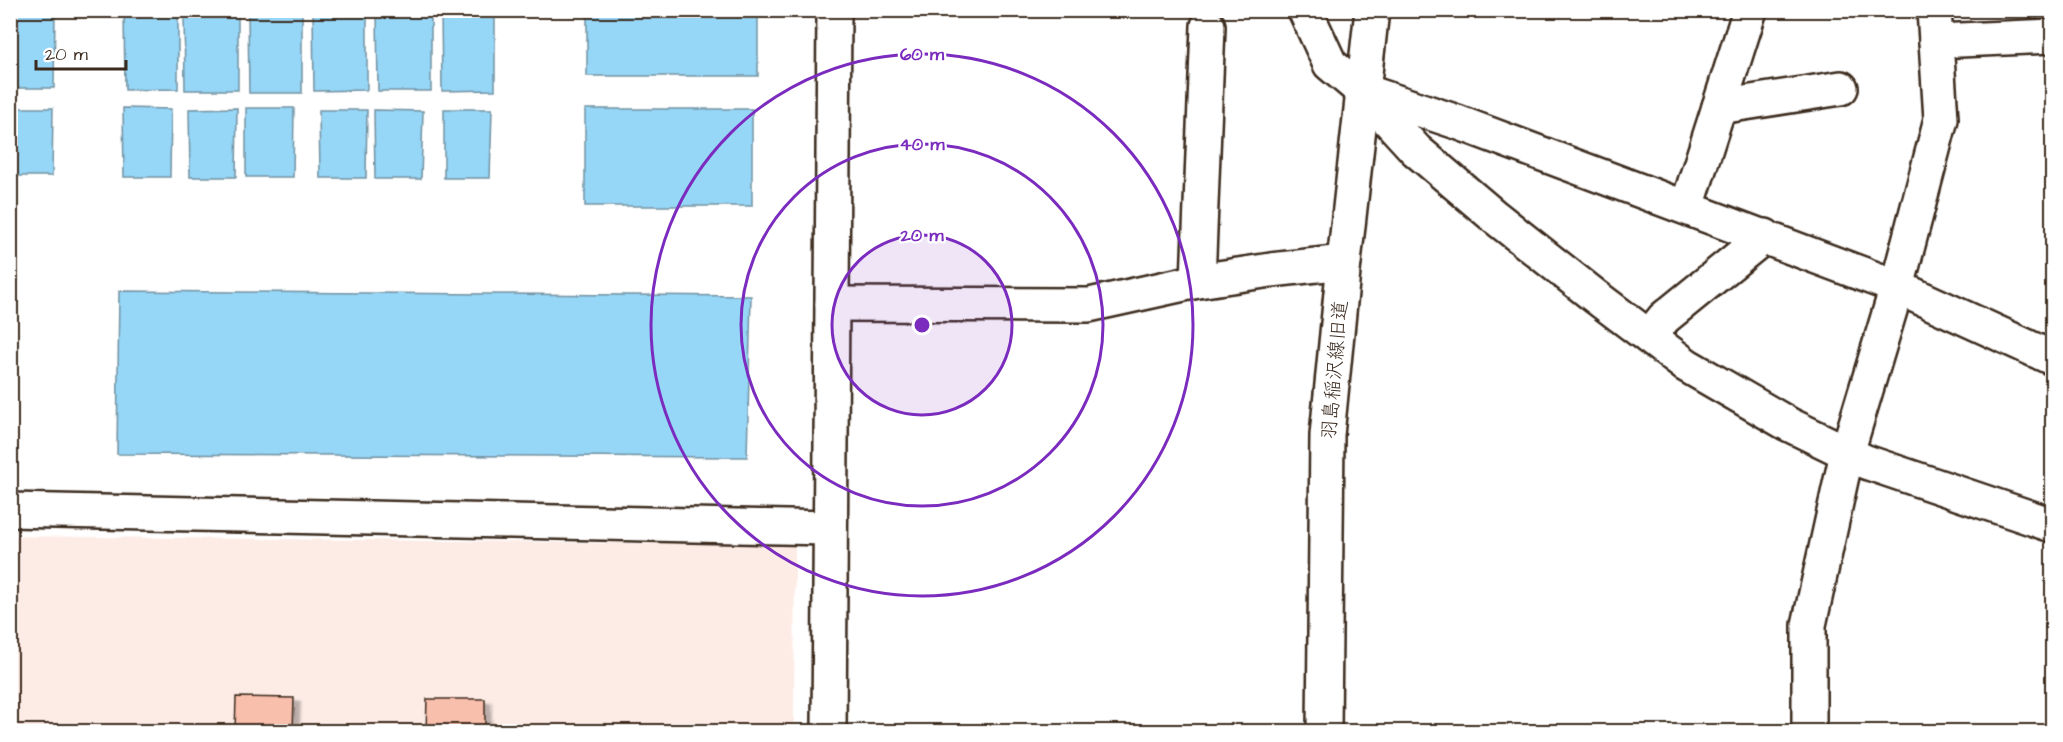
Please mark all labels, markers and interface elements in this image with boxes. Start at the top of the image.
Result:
scale bar [36,33,126,71]
text: 20 m [45,42,88,67]
text: 60 m [900,42,945,67]
text: 40 m [900,132,945,157]
text: 20 m [900,223,944,248]
street label: 羽島稲沢線旧道 [1315,299,1355,441]
centre of rings [912,315,932,335]

